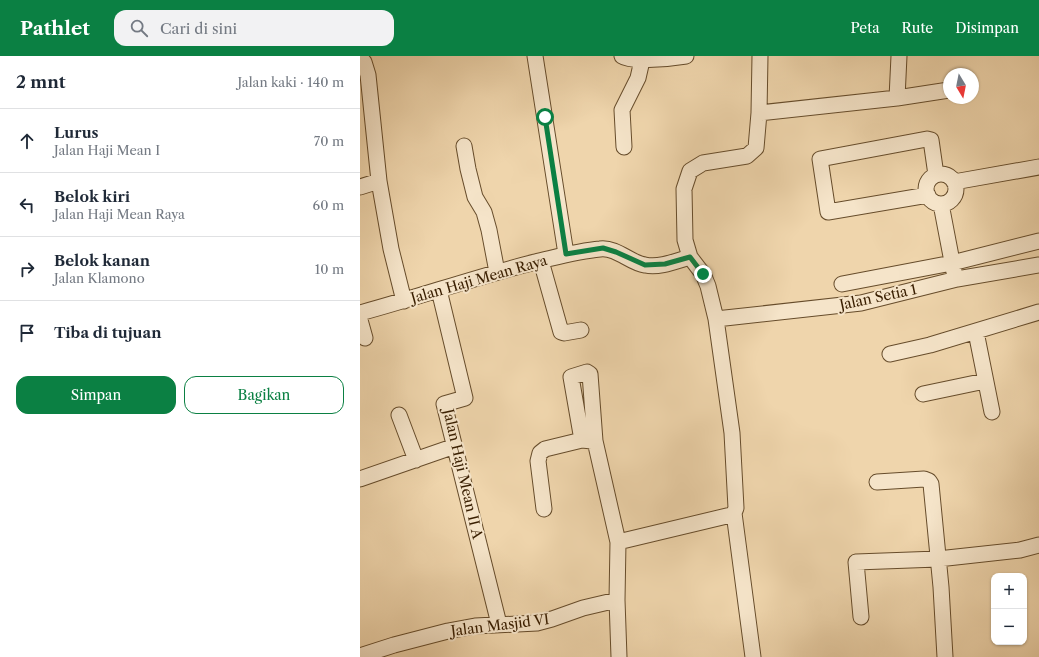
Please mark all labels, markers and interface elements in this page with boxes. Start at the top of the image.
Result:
search box [114,10,394,46]
text: Pathlet [20,17,90,40]
icon: search [128,17,150,39]
text: Cari di sini [160,19,237,38]
text: Peta [850,19,880,37]
text: Rute [902,19,933,37]
text: Disimpan [955,19,1019,37]
north arrow [943,68,979,104]
text: 2 mnt [16,72,66,92]
text: Jalan kaki · 140 m [237,74,344,90]
route start [536,108,554,126]
text: Lurus [54,123,99,142]
icon: ahead [16,130,38,152]
text: 70 m [314,133,344,149]
text: Jalan Haji Mean I [54,142,160,158]
text: Belok kiri [54,187,130,206]
icon: left [16,194,38,216]
text: 60 m [313,197,344,213]
text: Jalan Haji Mean Raya [54,206,185,222]
text: Belok kanan [54,251,150,270]
street label: Jalan Haji Mean Raya [407,251,550,308]
icon: right [16,258,38,280]
text: 10 m [315,261,344,277]
route end [694,265,712,283]
text: Jalan Klamono [54,270,145,286]
street label: Jalan Setia 1 [836,280,918,314]
icon: arrive [16,322,38,344]
text: Tiba di tujuan [54,323,162,342]
button: Simpan [16,376,176,414]
button: Bagikan [184,376,344,414]
street label: Jalan Haji Mean II A [439,405,487,541]
map controls [991,573,1027,645]
button: + [991,573,1027,609]
button: − [991,609,1027,645]
street label: Jalan Masjid VI [448,610,550,640]

